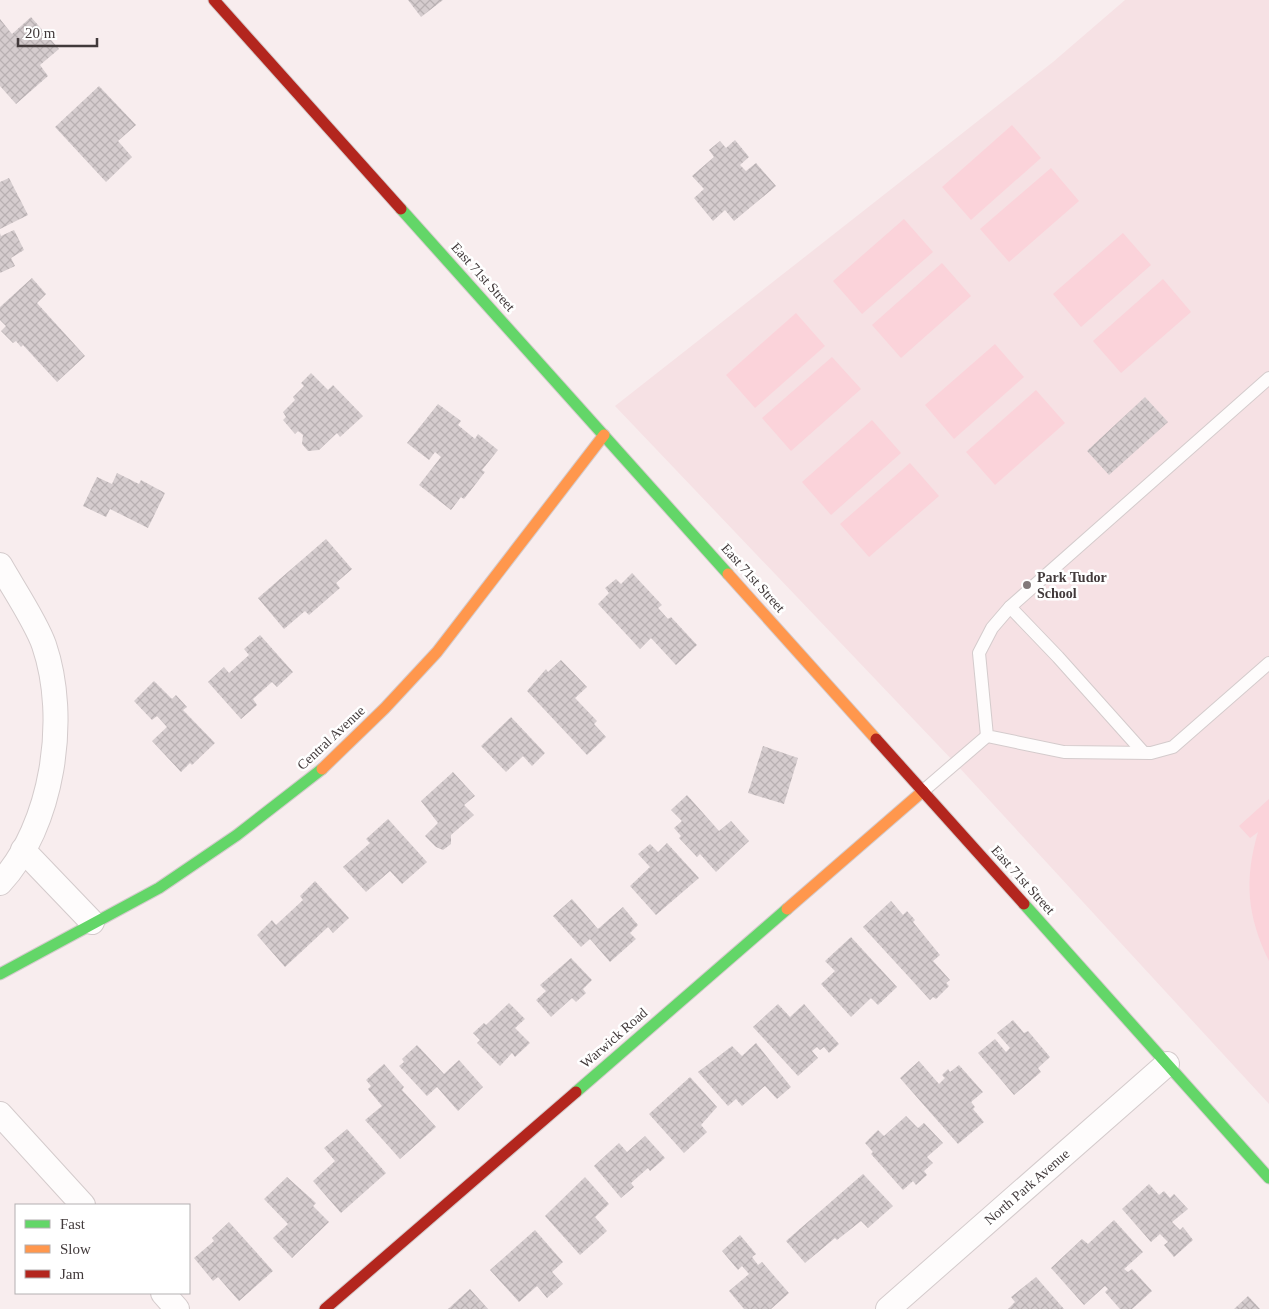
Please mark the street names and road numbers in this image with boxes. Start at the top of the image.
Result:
street label: East 71st Street [448,240,518,314]
street label: East 71st Street [718,541,788,615]
street label: Central Avenue [294,703,368,773]
street label: East 71st Street [988,843,1058,917]
street label: Warwick Road [578,1005,650,1071]
street label: North Park Avenue [982,1146,1072,1228]

